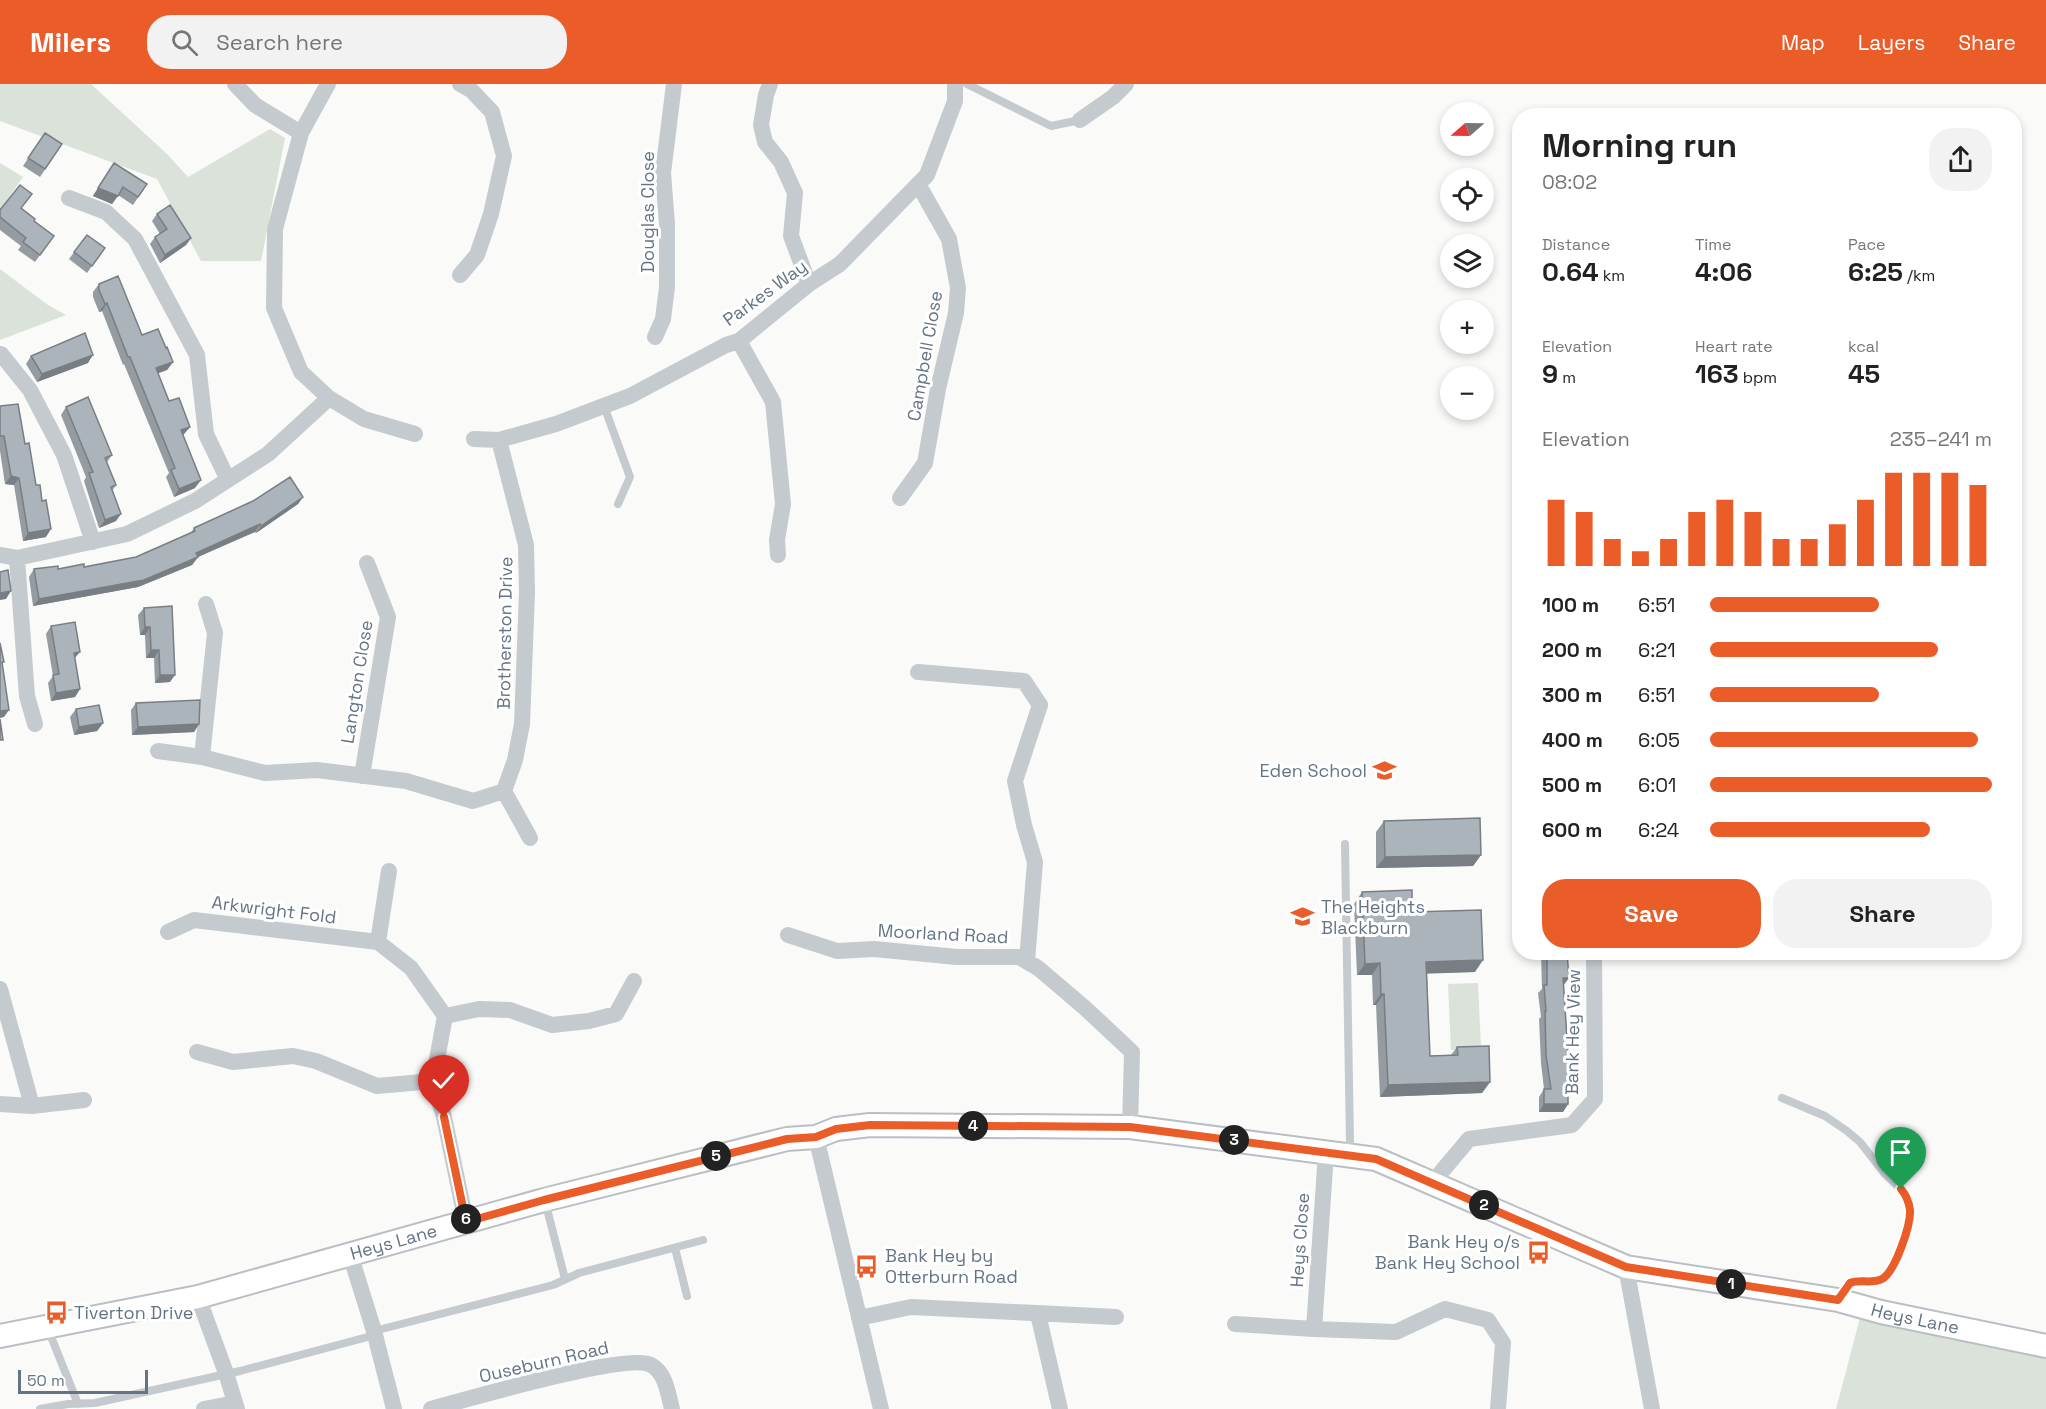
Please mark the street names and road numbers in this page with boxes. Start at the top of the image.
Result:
street label: Douglas Close [636,151,659,273]
street label: Parkes Way [718,254,811,331]
street label: Campbell Close [902,289,947,423]
street label: Brotherston Drive [492,556,517,710]
street label: Langton Close [335,619,378,745]
street label: Arkwright Fold [210,890,338,929]
street label: Moorland Road [877,919,1009,948]
street label: Bank Hey View [1560,969,1585,1095]
street label: Heys Close [1285,1192,1314,1288]
street label: Heys Lane [347,1219,440,1265]
street label: Heys Lane [1869,1298,1961,1339]
street label: Ouseburn Road [477,1335,611,1388]

